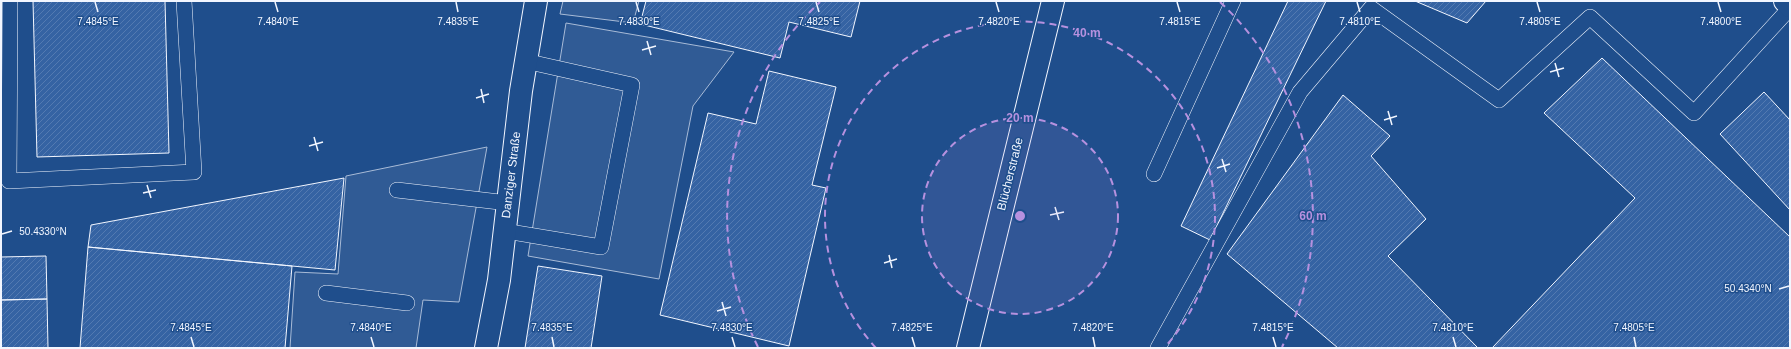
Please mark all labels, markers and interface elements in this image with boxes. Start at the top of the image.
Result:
text: 7.4845°E [77,16,119,27]
text: 7.4840°E [257,16,299,27]
text: 7.4835°E [437,16,479,27]
text: 7.4830°E [618,16,660,27]
text: 7.4825°E [798,16,840,27]
text: 7.4820°E [978,16,1020,27]
text: 7.4815°E [1159,16,1201,27]
text: 7.4810°E [1339,16,1381,27]
text: 7.4805°E [1519,16,1561,27]
text: 7.4800°E [1700,16,1742,27]
text: 40 m [1073,26,1101,40]
text: 20 m [1006,111,1034,125]
street label: Danziger Straße [499,130,523,219]
street label: Blücherstraße [994,136,1026,212]
centre of rings [1013,209,1027,223]
text: 60 m [1299,209,1327,223]
text: 50.4330°N [19,226,67,237]
text: 50.4340°N [1724,283,1772,294]
text: 7.4845°E [170,322,212,333]
text: 7.4840°E [350,322,392,333]
text: 7.4835°E [531,322,573,333]
text: 7.4830°E [711,322,753,333]
text: 7.4825°E [891,322,933,333]
text: 7.4820°E [1072,322,1114,333]
text: 7.4815°E [1252,322,1294,333]
text: 7.4810°E [1432,322,1474,333]
text: 7.4805°E [1613,322,1655,333]

